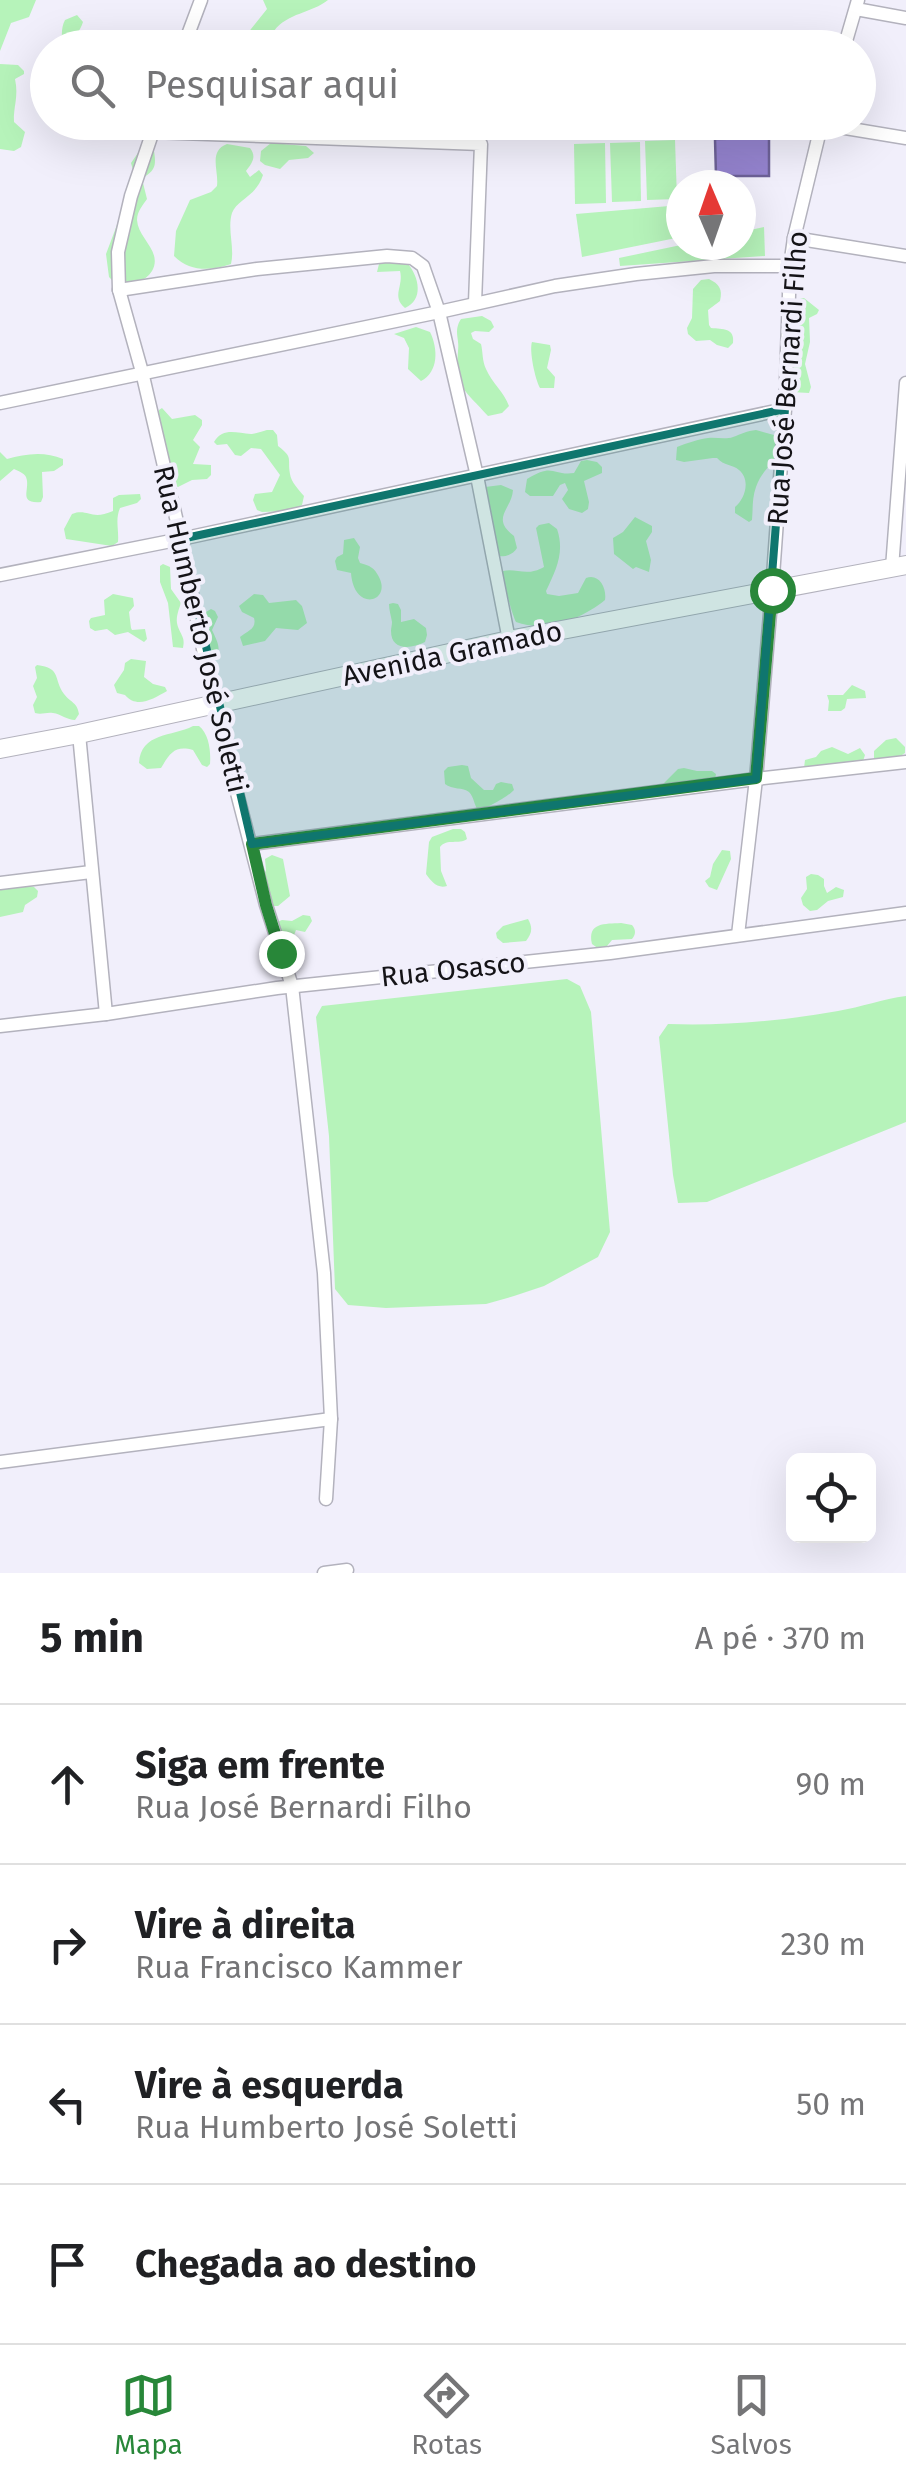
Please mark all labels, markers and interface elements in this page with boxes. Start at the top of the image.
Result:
search box [30,30,876,140]
icon: search [65,58,120,113]
text: Pesquisar aqui [145,62,399,108]
north arrow [666,170,756,260]
street label: Rua José Bernardi Filho [761,230,814,526]
street label: Rua Humberto José Soletti [147,462,254,796]
route start [750,568,796,614]
street label: Avenida Gramado [339,614,565,693]
route end [259,931,305,977]
street label: Rua Osasco [379,945,527,993]
map controls [786,1453,876,1543]
button: locate [786,1453,876,1543]
text: 5 min [40,1613,144,1663]
text: A pé · 370 m [695,1619,866,1657]
text: Siga em frente [135,1742,385,1788]
icon: ahead [40,1757,95,1812]
text: 90 m [795,1765,866,1803]
text: Rua José Bernardi Filho [135,1788,472,1826]
text: Vire à direita [135,1902,356,1948]
icon: right [40,1917,95,1972]
text: 230 m [781,1925,866,1963]
text: Rua Francisco Kammer [135,1948,463,1986]
text: Vire à esquerda [135,2062,404,2108]
icon: left [40,2077,95,2132]
text: 50 m [796,2085,866,2123]
text: Rua Humberto José Soletti [135,2108,518,2146]
icon: arrive [40,2237,95,2292]
text: Chegada ao destino [135,2241,477,2287]
tab: Mapa [114,2368,183,2461]
tab: Rotas [411,2368,482,2461]
tab: Salvos [711,2368,792,2461]

